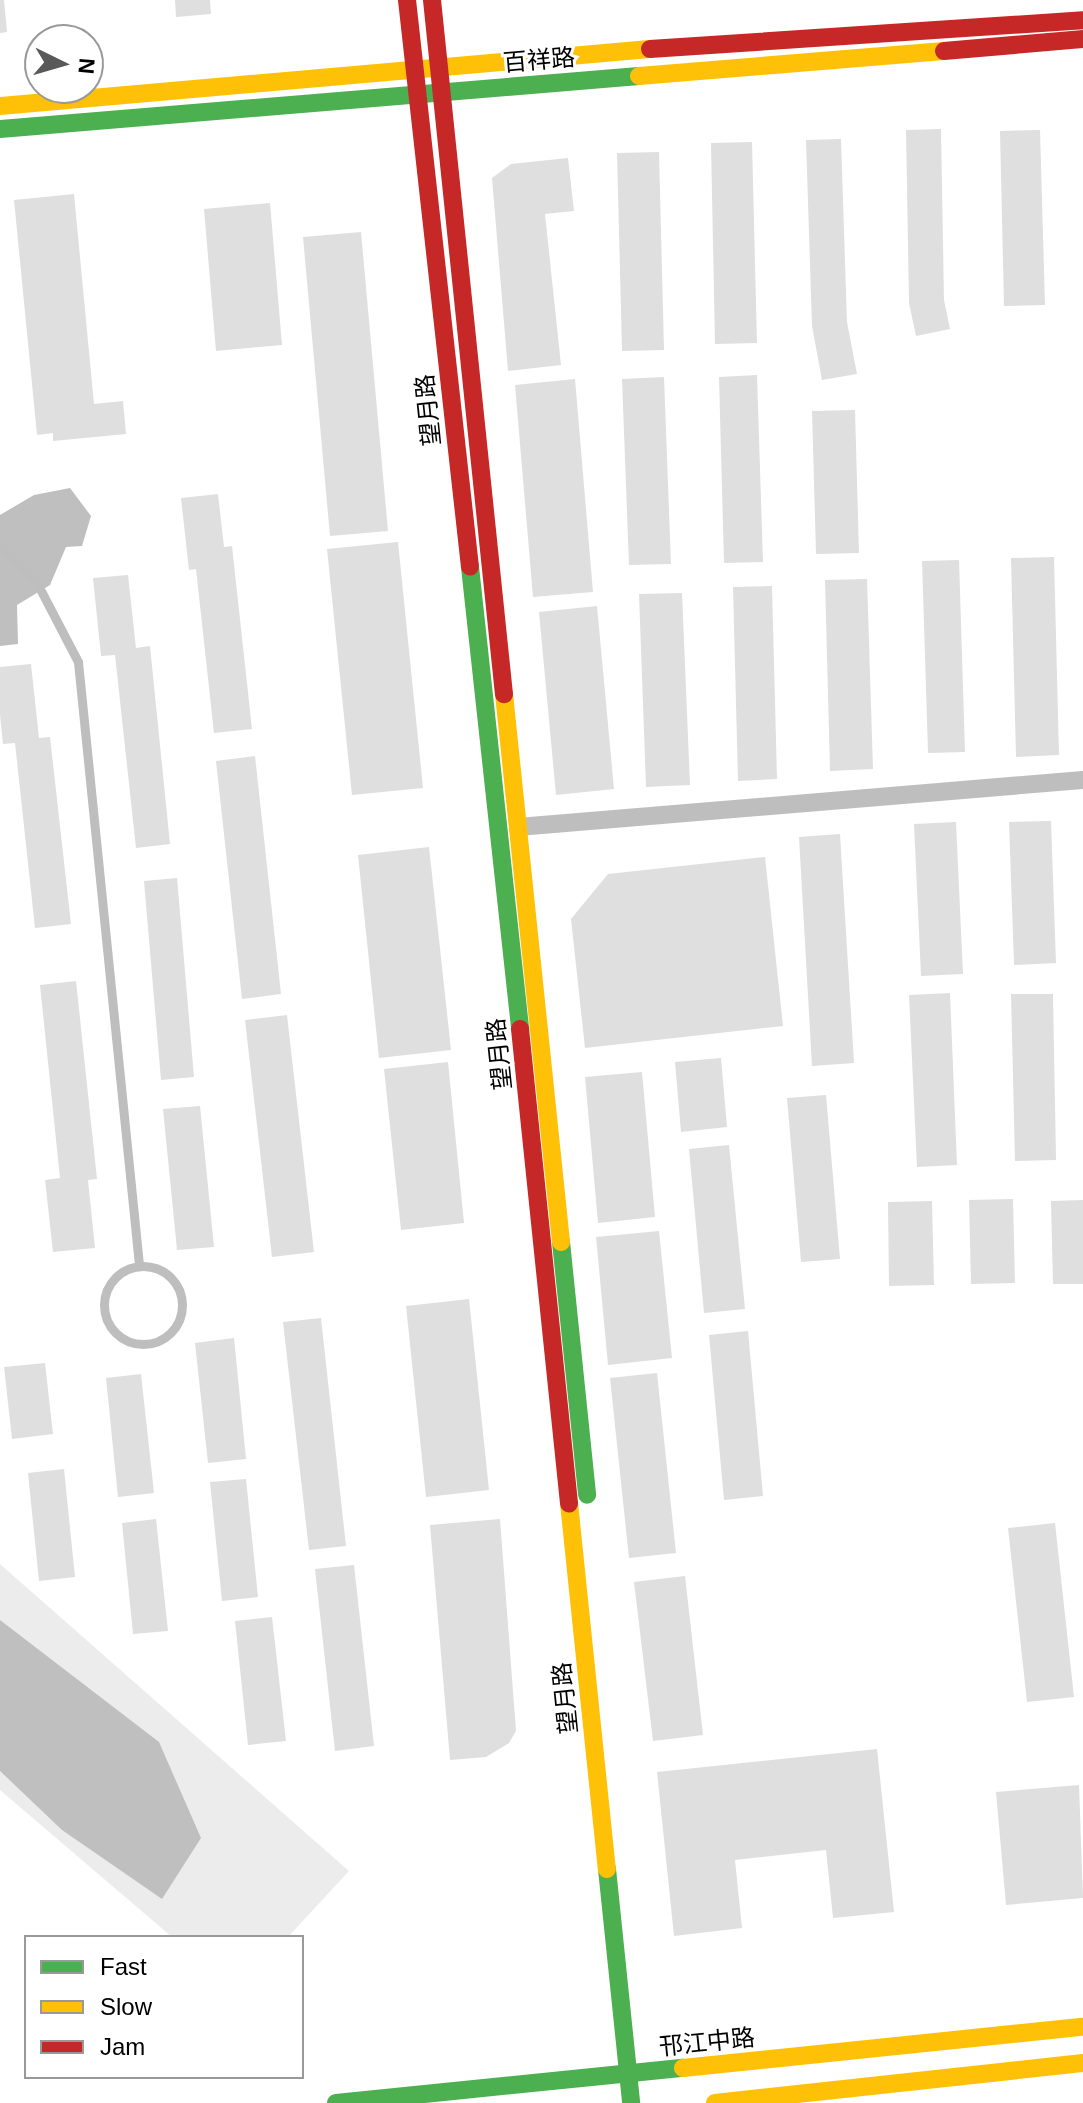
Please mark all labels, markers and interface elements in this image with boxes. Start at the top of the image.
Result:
north arrow [24,24,104,104]
street label: 百祥路 [502,43,576,77]
text: N [73,57,100,75]
street label: 望月路 [410,373,446,447]
street label: 望月路 [481,1017,517,1091]
street label: 望月路 [547,1661,583,1735]
legend [24,1935,304,2079]
text: Fast [100,1953,147,1980]
text: Slow [100,1993,152,2020]
street label: 邗江中路 [658,2023,756,2061]
text: Jam [100,2033,145,2060]

